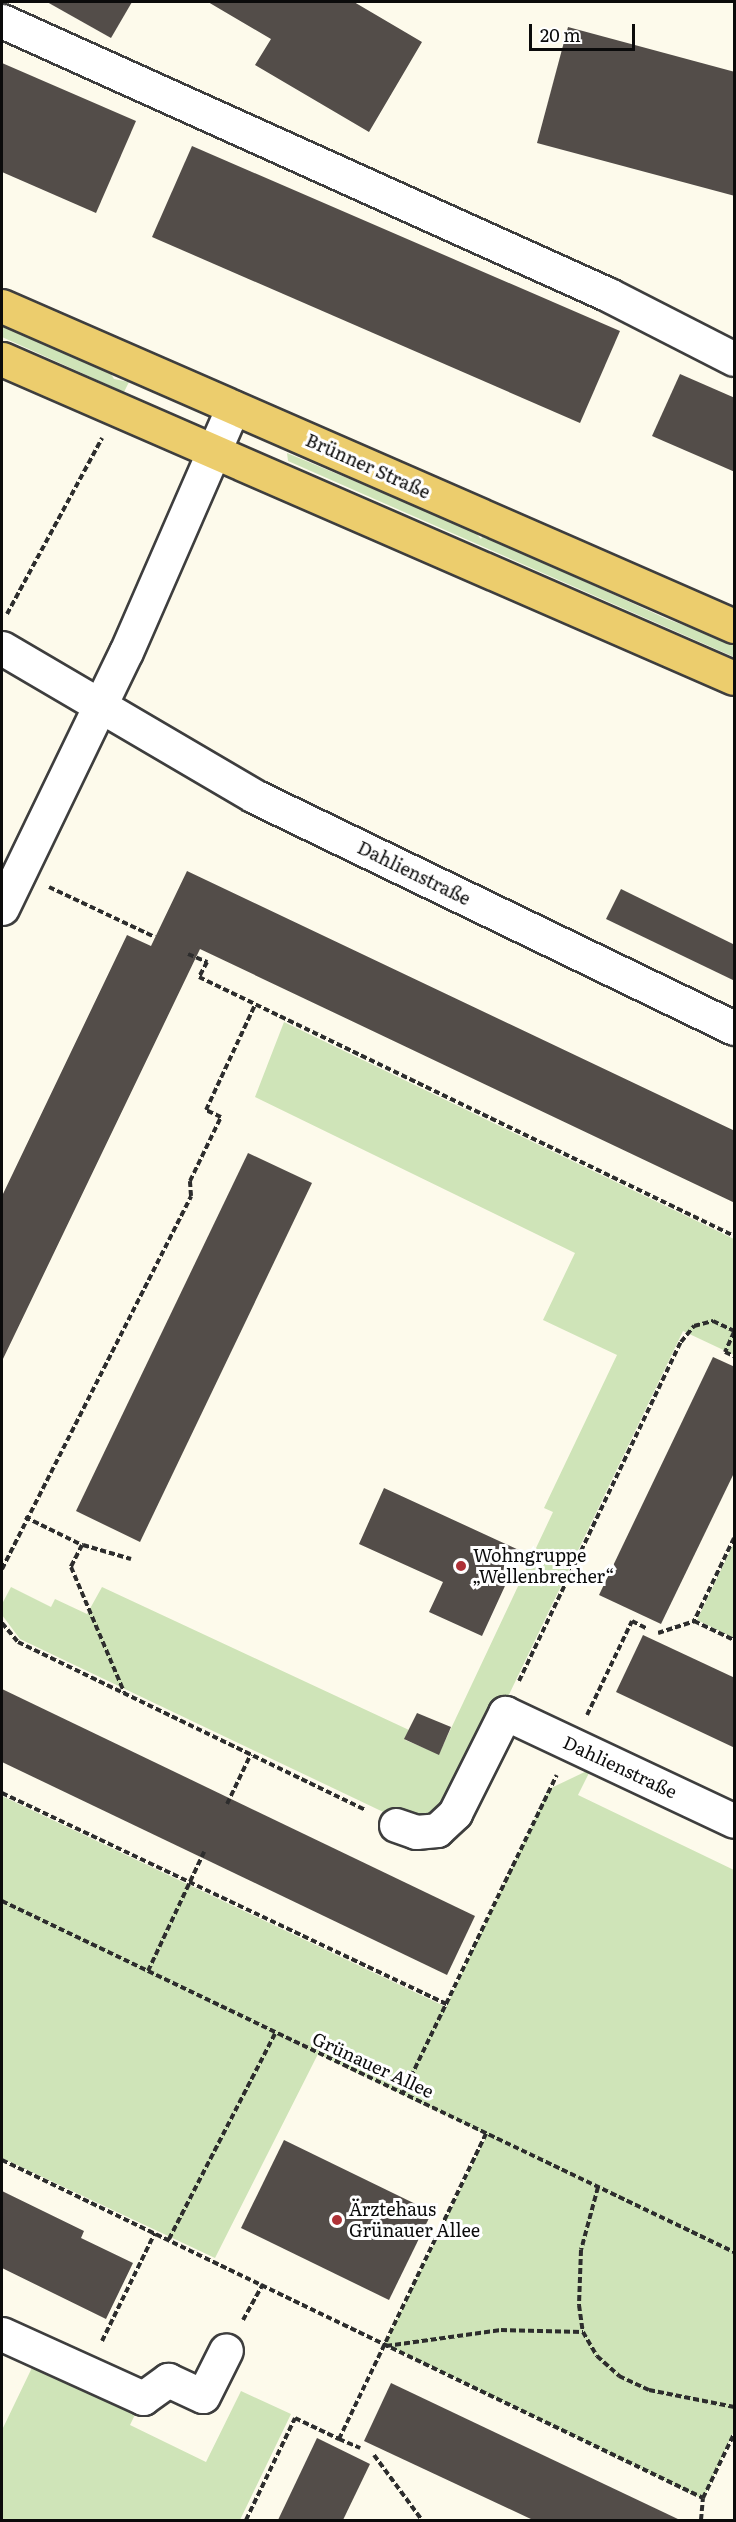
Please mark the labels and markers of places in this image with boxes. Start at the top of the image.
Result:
place label: Wohngruppe „Wellenbrecher“ [473,1545,615,1588]
marker: Wohngruppe „Wellenbrecher“ [454,1559,468,1573]
place label: Ärztehaus Grünauer Allee [349,2199,480,2242]
marker: Ärztehaus Grünauer Allee [330,2213,344,2227]

